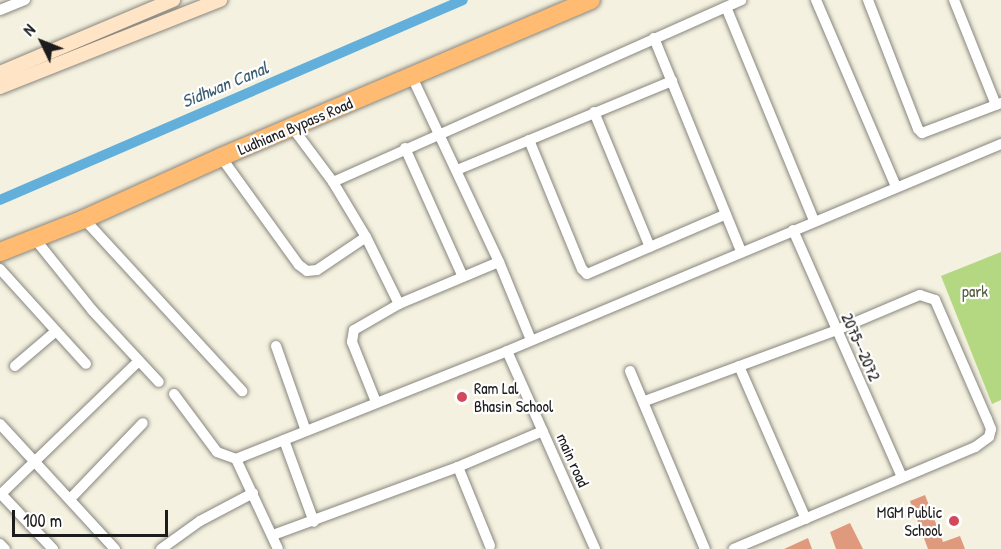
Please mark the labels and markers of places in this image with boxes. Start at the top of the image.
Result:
place label: Ram Lal Bhasin School [474,378,553,416]
marker: Ram Lal Bhasin School [455,390,469,404]
place label: MGM Public School [877,502,942,540]
marker: MGM Public School [947,514,961,528]

